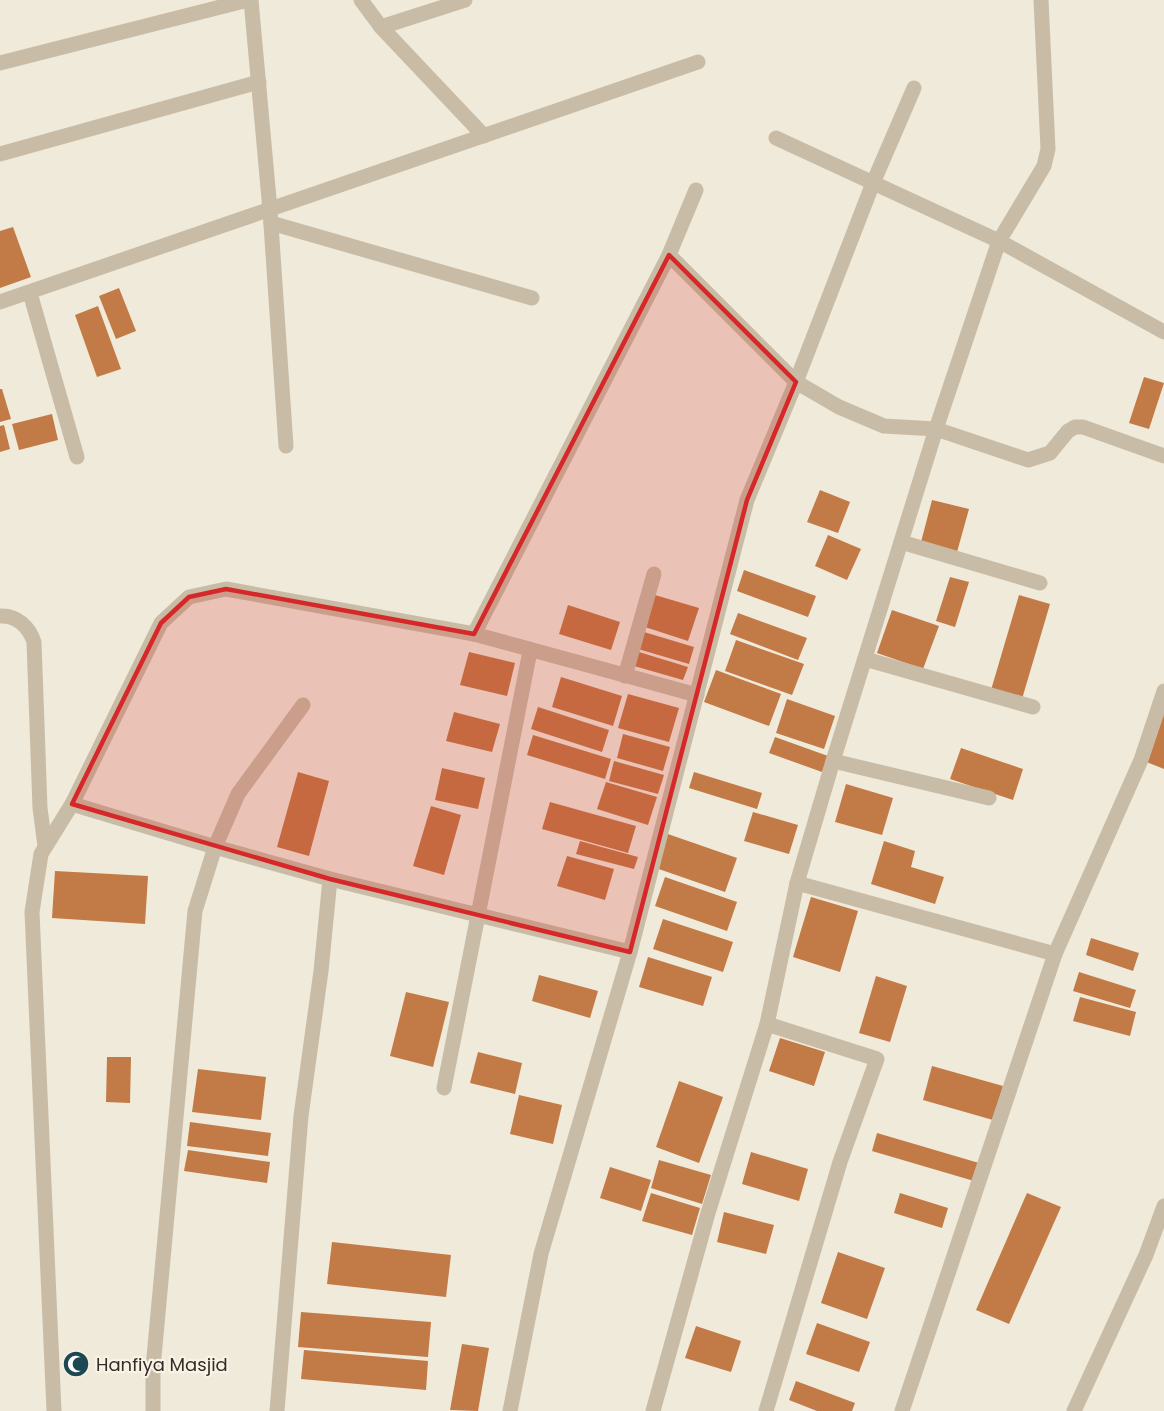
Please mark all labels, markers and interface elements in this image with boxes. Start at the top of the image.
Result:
mosque icon: Hanfiya Masjid [61,1349,91,1379]
place label: Hanfiya Masjid [96,1352,228,1377]

